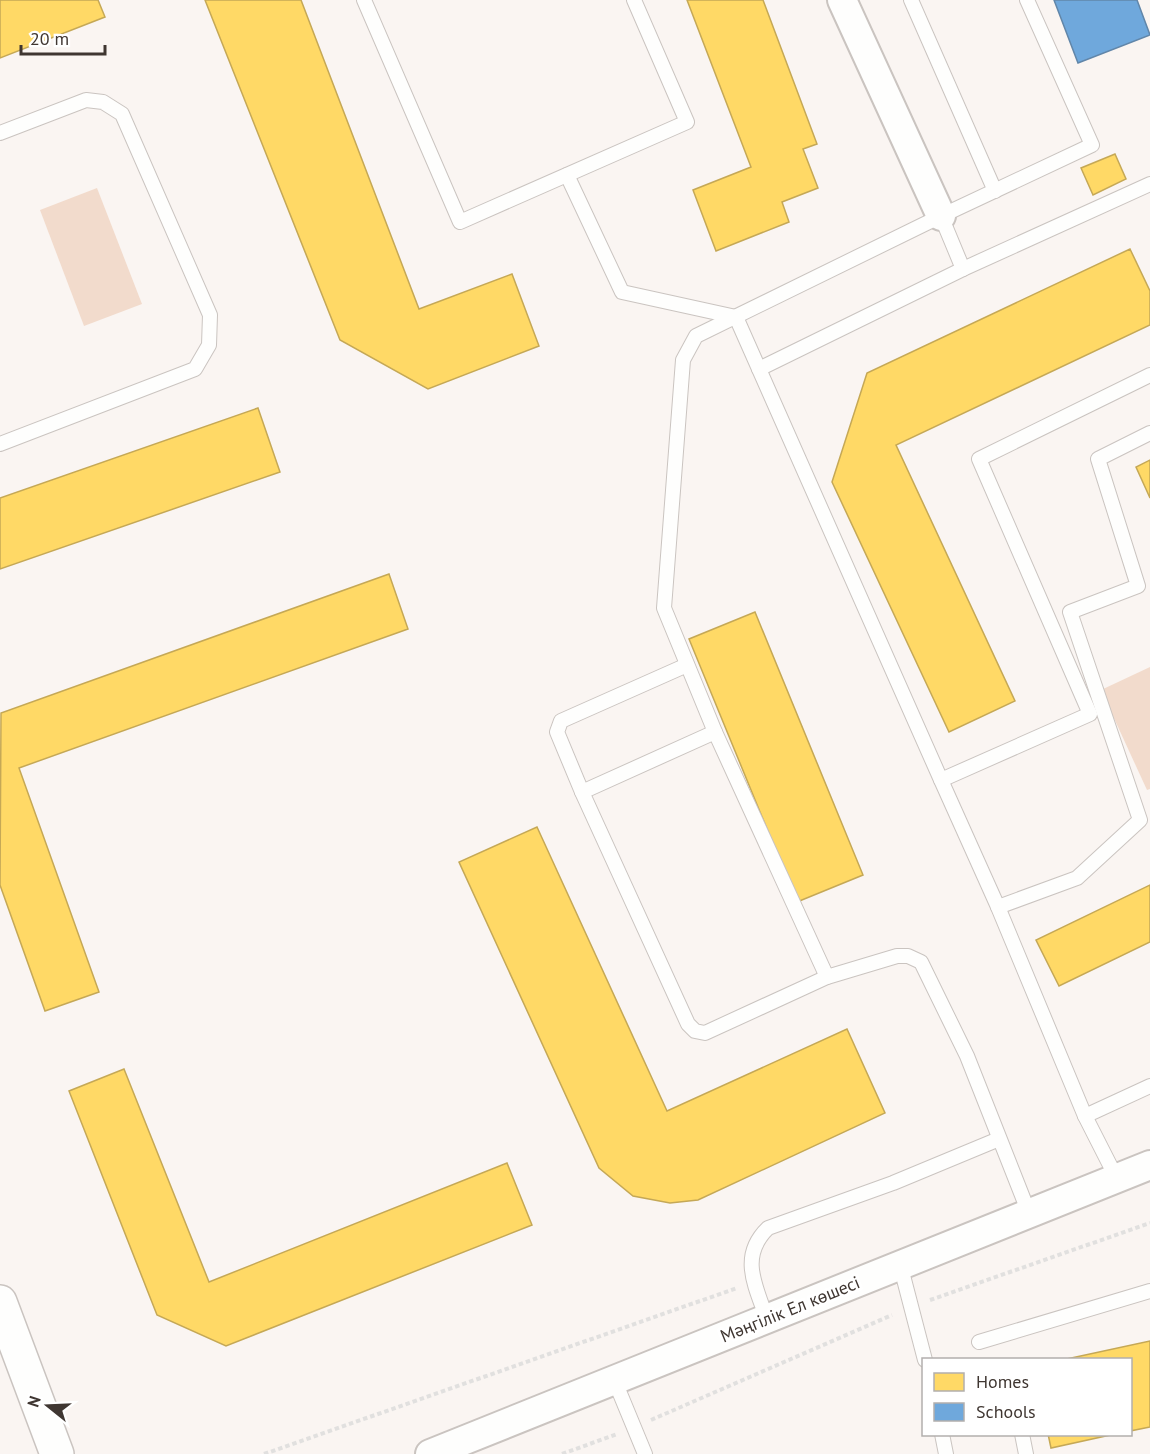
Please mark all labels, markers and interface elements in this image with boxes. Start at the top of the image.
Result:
scale bar [21,18,105,56]
text: 20 m [30,27,69,50]
street label: Мәңгілік Ел көшесі [717,1270,863,1348]
legend [922,1358,1132,1436]
text: Homes [976,1370,1029,1393]
north arrow [18,1376,78,1436]
text: N [23,1393,45,1409]
text: Schools [976,1400,1036,1423]

